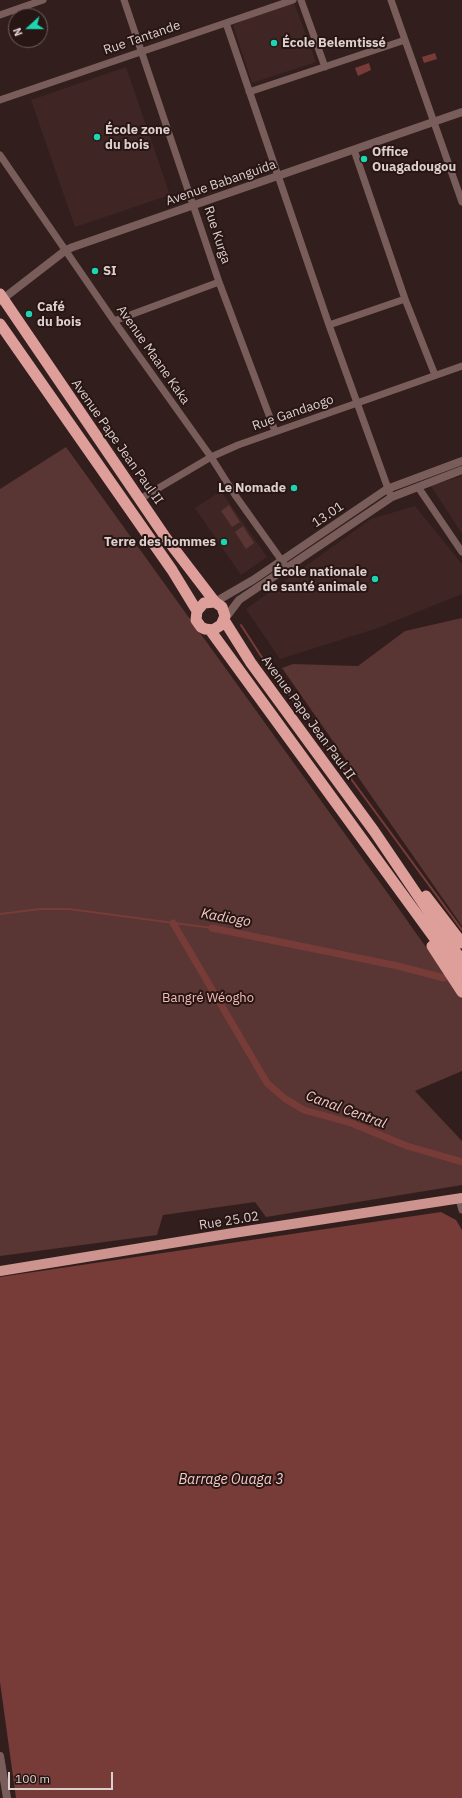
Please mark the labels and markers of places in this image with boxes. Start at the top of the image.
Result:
place label: École Belemtissé [282,35,386,51]
marker: École Belemtissé [269,38,279,48]
place label: École zone du bois [105,122,170,153]
marker: École zone du bois [92,132,102,142]
place label: Office Ouagadougou [372,144,456,175]
marker: Office Ouagadougou [359,154,369,164]
place label: SI [103,263,117,279]
marker: SI [90,266,100,276]
place label: Café du bois [37,299,81,330]
marker: Café du bois [24,309,34,319]
place label: Le Nomade [218,480,286,496]
marker: Le Nomade [289,483,299,493]
place label: Terre des hommes [104,534,216,550]
marker: Terre des hommes [219,537,229,547]
place label: École nationale de santé animale [263,564,367,595]
marker: École nationale de santé animale [370,574,380,584]

